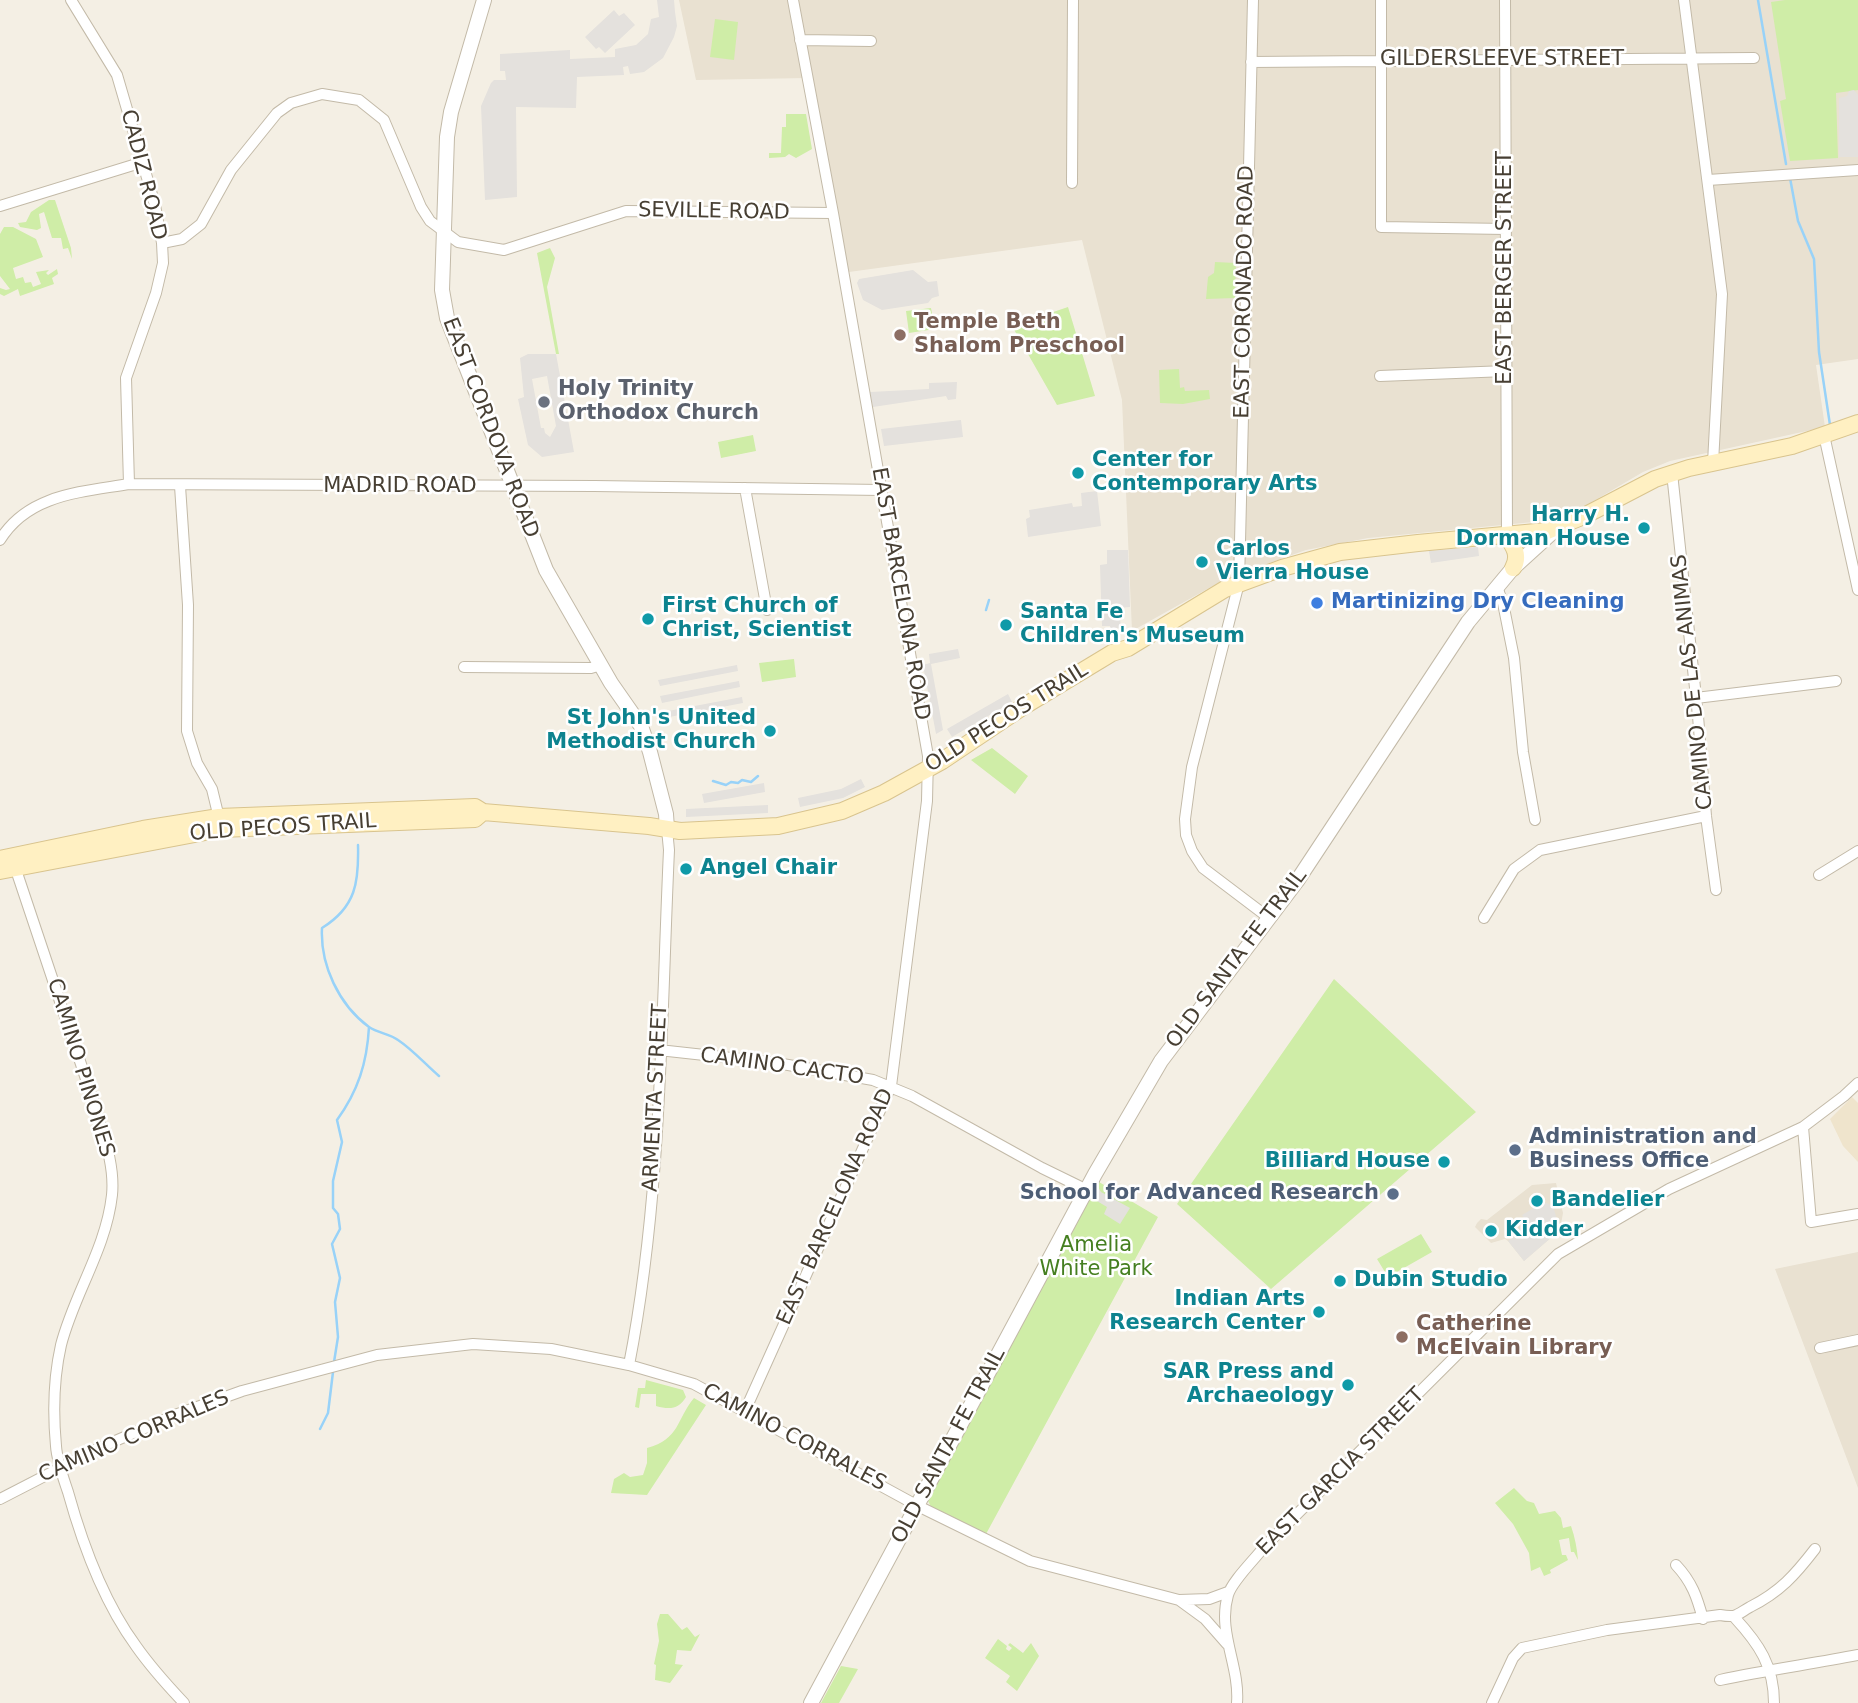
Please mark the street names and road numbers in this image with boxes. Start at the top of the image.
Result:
street label: GILDERSLEEVE STREET [1380,47,1624,73]
street label: CADIZ ROAD [115,107,171,243]
street label: EAST BERGER STREET [1493,151,1519,385]
street label: EAST CORONADO ROAD [1230,165,1260,419]
street label: SEVILLE ROAD [638,198,790,226]
street label: EAST CORDOVA ROAD [436,314,544,542]
street label: EAST BARCELONA ROAD [865,466,935,722]
street label: MADRID ROAD [323,474,477,500]
street label: CAMINO DE LAS ANIMAS [1667,553,1719,811]
street label: OLD PECOS TRAIL [921,658,1093,778]
street label: OLD PECOS TRAIL [189,809,377,847]
street label: OLD SANTA FE TRAIL [1161,864,1313,1054]
street label: CAMINO PINONES [41,976,119,1160]
street label: ARMENTA STREET [638,1003,674,1193]
street label: CAMINO CACTO [699,1043,865,1091]
street label: EAST BARCELONA ROAD [772,1085,900,1329]
street label: OLD SANTA FE TRAIL [887,1344,1011,1548]
street label: CAMINO CORRALES [698,1379,890,1497]
street label: EAST GARCIA STREET [1252,1383,1430,1561]
street label: CAMINO CORRALES [35,1385,233,1489]

